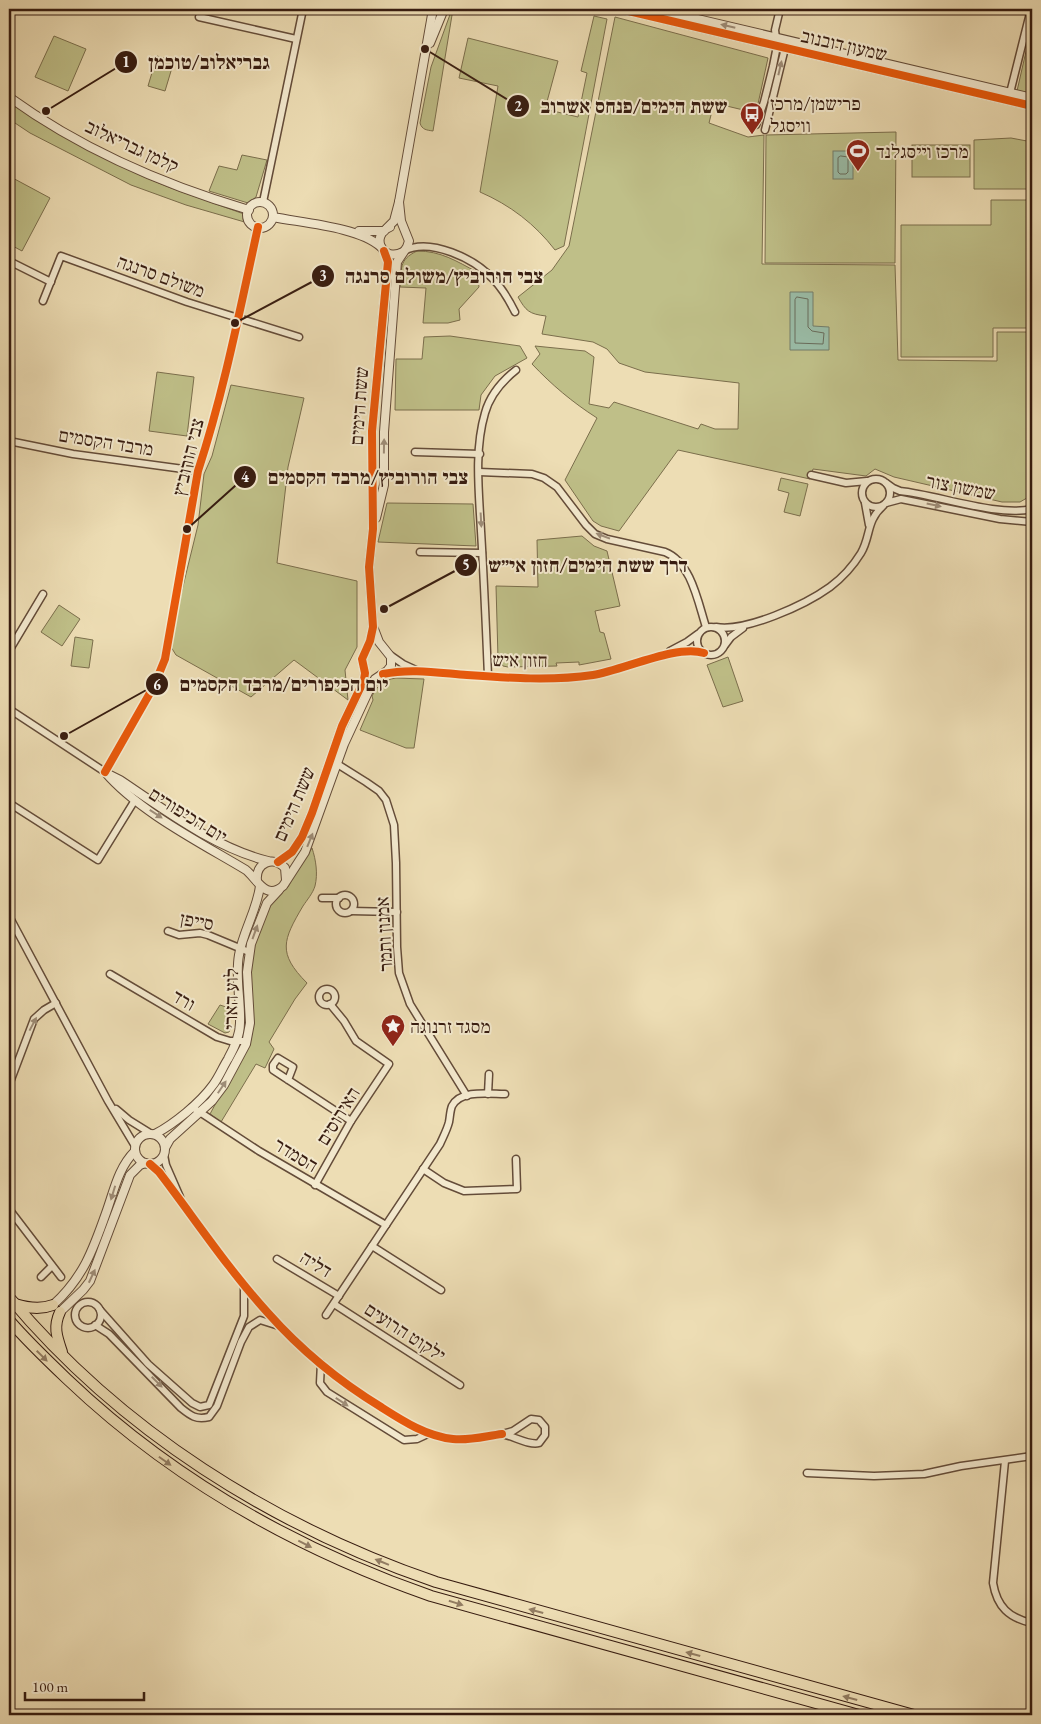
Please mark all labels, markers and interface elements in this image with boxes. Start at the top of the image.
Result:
one-way arrow [721,22,736,30]
street label: שמעון דובנוב [798,23,890,67]
callout: גבריאלוב/טוכמן [113,44,280,79]
text: גבריאלוב/טוכמן [148,49,270,75]
text: 1 [122,52,130,71]
one-way arrow [776,61,784,76]
callout: ששת הימים/פנחס אשרוב [505,88,738,123]
place label: פרישמן/מרכז וויסגל [770,91,861,138]
text: ששת הימים/פנחס אשרוב [540,93,728,119]
text: 2 [514,96,522,115]
bus stop icon: פרישמן/מרכז וויסגל [739,101,765,135]
street label: קלמן גבריאלוב [81,113,183,179]
sports icon: מרכז וייסגלנד [845,138,871,172]
place label: מרכז וייסגלנד [876,139,969,164]
street label: משולם סרנגה [114,249,208,303]
callout: צבי הורוביץ/משולם סרנגה [310,259,554,294]
text: צבי הורוביץ/משולם סרנגה [345,263,543,289]
text: 3 [319,266,327,285]
street label: ששת הימים [344,366,374,446]
street label: צבי הורוביץ [166,416,210,498]
street label: מרבד הקסמים [57,422,155,462]
one-way arrow [380,438,388,454]
callout: צבי הורוביץ/מרבד הקסמים [232,459,478,494]
text: צבי הורוביץ/מרבד הקסמים [268,464,468,490]
text: 4 [241,467,250,486]
street label: שמשון צור [924,468,998,506]
one-way arrow [926,501,941,509]
one-way arrow [477,513,485,529]
one-way arrow [595,532,610,540]
callout: דרך ששת הימים/חזון אי״ש [453,548,698,583]
text: דרך ששת הימים/חזון אי״ש [488,552,688,578]
text: 5 [462,555,470,574]
street label: חזון איש [492,647,548,673]
callout: יום הכיפורים/מרבד הקסמים [144,667,398,702]
text: יום הכיפורים/מרבד הקסמים [180,671,388,697]
text: 6 [153,675,161,694]
street label: ששת הימים [267,763,321,845]
street label: יום הכיפורים [144,781,232,849]
one-way arrow [149,809,162,819]
one-way arrow [307,832,314,847]
street label: אמנון ותמר [370,896,398,972]
street label: סייפן [178,906,216,936]
one-way arrow [252,925,259,940]
street label: לוע הארי [218,968,244,1030]
street label: ורד [168,983,200,1017]
place icon: מסגד זרנוגה [380,1013,406,1047]
place label: מסגד זרנוגה [410,1014,491,1039]
one-way arrow [29,1017,37,1031]
one-way arrow [217,1080,227,1094]
street label: האירוסים [310,1082,366,1150]
street label: הסמדר [269,1132,323,1178]
one-way arrow [108,1186,116,1201]
street label: דליה [295,1245,337,1283]
one-way arrow [88,1269,96,1283]
street label: ילקוט הרועים [360,1297,450,1367]
one-way arrow [36,1349,48,1361]
one-way arrow [150,1375,162,1387]
one-way arrow [335,1397,349,1407]
one-way arrow [159,1456,172,1466]
one-way arrow [298,1540,312,1548]
one-way arrow [374,1558,389,1565]
one-way arrow [449,1600,464,1608]
one-way arrow [529,1607,544,1615]
one-way arrow [686,1650,701,1658]
scale bar [25,1669,144,1701]
text: 100 m [32,1677,69,1696]
one-way arrow [842,1693,857,1701]

